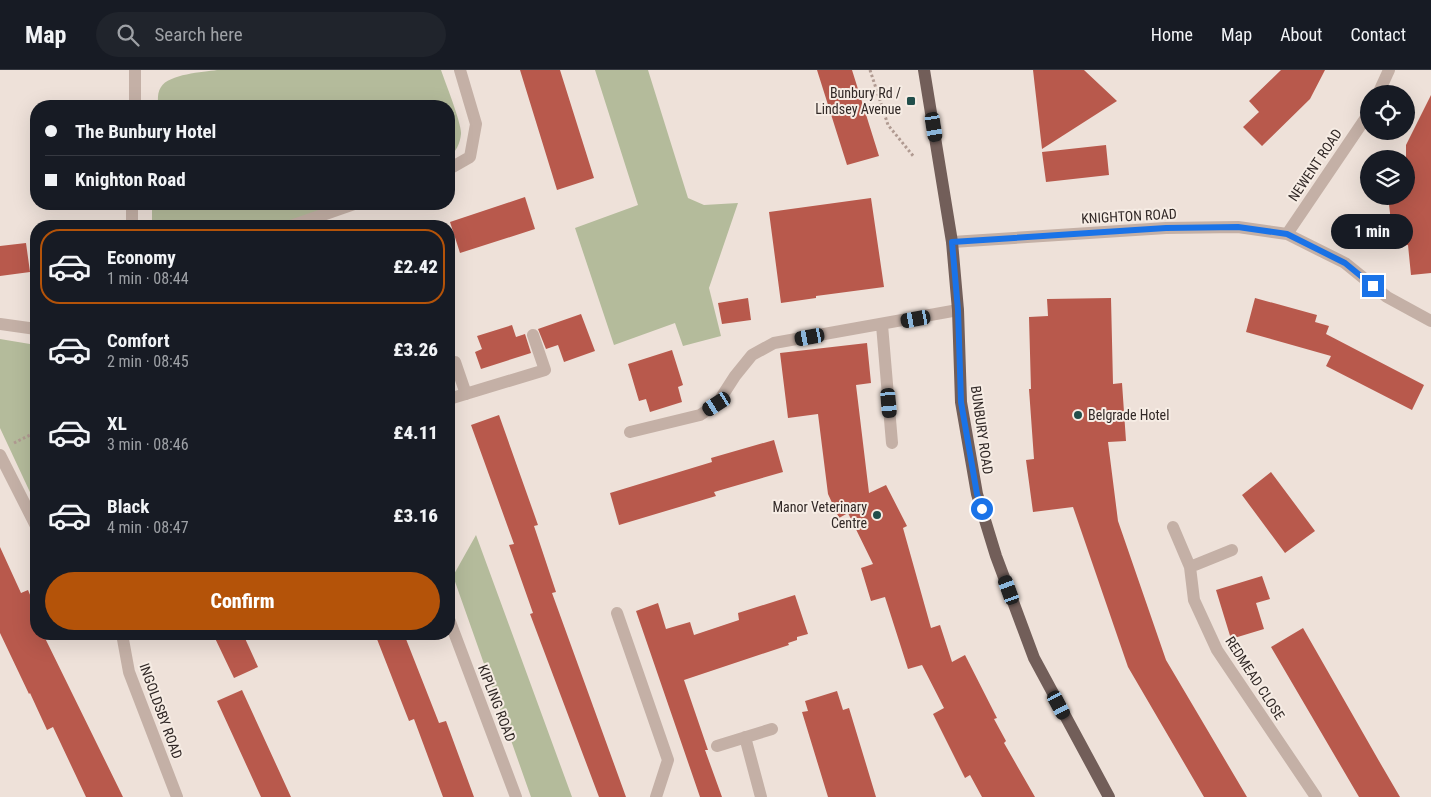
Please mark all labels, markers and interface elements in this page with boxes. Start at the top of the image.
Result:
search box [96,12,446,57]
text: Map [25,21,66,49]
icon: search [114,21,142,49]
text: Search here [154,23,243,46]
text: Home [1151,24,1193,45]
text: Map [1221,24,1252,45]
text: About [1280,24,1322,45]
text: Contact [1350,24,1406,45]
place label: Bunbury Rd / Lindsey Avenue [815,85,901,117]
map controls [1360,85,1415,205]
button: locate [1360,85,1415,140]
marker: Bunbury Rd / Lindsey Avenue [905,95,917,107]
car [924,111,943,143]
text: The Bunbury Hotel [75,120,216,143]
street label: NEWENT ROAD [1285,126,1345,204]
button: layers [1360,150,1415,205]
text: Knighton Road [75,168,186,191]
street label: KNIGHTON ROAD [1081,206,1177,226]
callout: 1 min [1332,214,1414,248]
text: 1 min [1354,222,1390,241]
icon: car [47,244,92,289]
text: Economy [107,246,176,269]
text: £2.42 [393,255,438,278]
text: 1 min · 08:44 [107,269,189,288]
route end [1362,275,1384,297]
car [899,309,932,329]
icon: car [47,327,92,372]
car [793,327,826,347]
text: Comfort [107,329,170,352]
text: £3.26 [393,338,438,361]
text: 2 min · 08:45 [107,352,189,371]
street label: BUNBURY ROAD [968,385,996,475]
car [880,387,897,419]
car [700,390,733,418]
place label: Belgrade Hotel [1088,407,1169,423]
marker: Belgrade Hotel [1072,409,1084,421]
icon: car [47,410,92,455]
text: XL [107,412,127,435]
text: £4.11 [393,421,438,444]
text: 3 min · 08:46 [107,435,189,454]
icon: car [47,493,92,538]
text: Black [107,495,149,518]
route start [971,498,993,520]
place label: Manor Veterinary Centre [772,499,867,531]
text: £3.16 [393,504,438,527]
marker: Manor Veterinary Centre [871,509,883,521]
text: 4 min · 08:47 [107,518,189,537]
button: Confirm [45,572,440,630]
car [996,573,1021,607]
street label: REDMEAD CLOSE [1222,633,1288,723]
street label: INGOLDSBY ROAD [136,661,186,761]
street label: KIPLING ROAD [475,662,519,744]
car [1045,688,1072,722]

